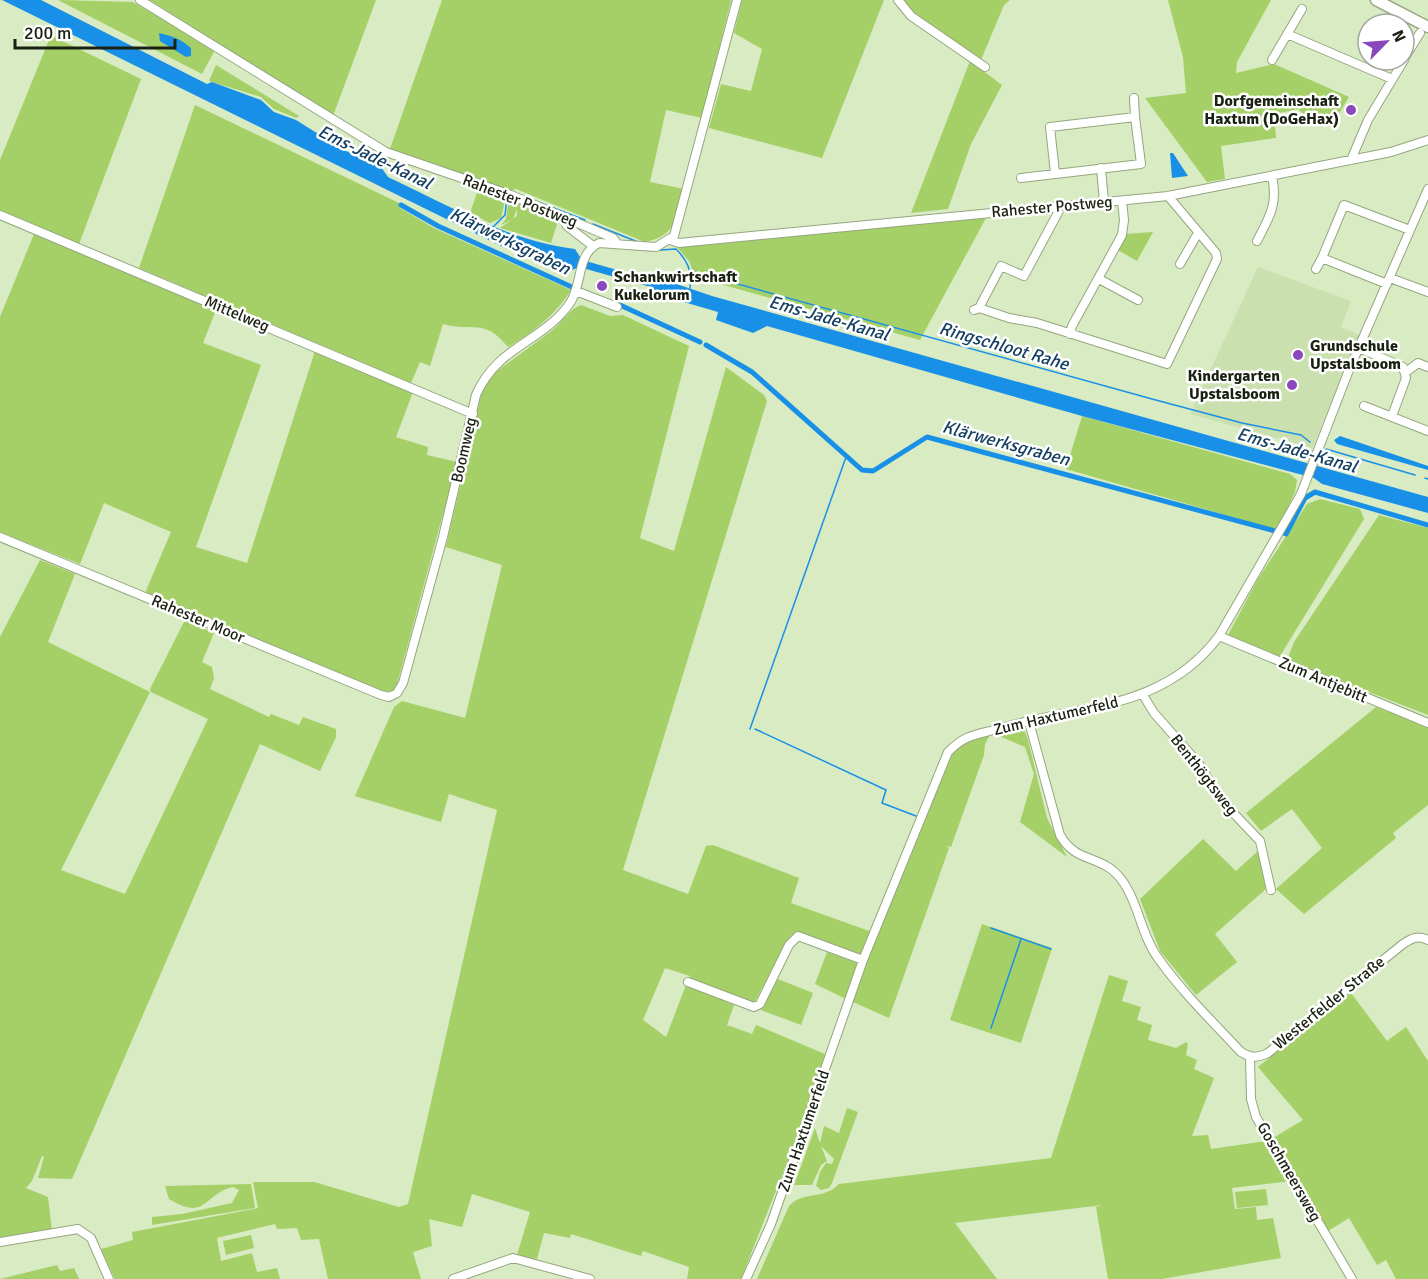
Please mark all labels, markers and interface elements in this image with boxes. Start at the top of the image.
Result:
scale bar [15,12,176,50]
north arrow [1356,12,1416,72]
text: 200 m [24,22,71,44]
text: N [1387,27,1410,45]
place label: Dorfgemeinschaft Haxtum (DoGeHax) [1204,91,1339,129]
marker: Dorfgemeinschaft Haxtum (DoGeHax) [1344,103,1358,117]
water label: Ems-Jade-Kanal [314,120,437,195]
street label: Rahester Postweg [460,170,580,232]
street label: Rahester Postweg [991,192,1113,222]
water label: Klärwerksgraben [446,202,575,280]
place label: Schankwirtschaft Kukelorum [614,267,737,305]
marker: Schankwirtschaft Kukelorum [595,279,609,293]
water label: Ems-Jade-Kanal [766,290,893,346]
street label: Mittelweg [202,291,272,337]
water label: Ringschloot Rahe [937,317,1072,375]
place label: Grundschule Upstalsboom [1310,336,1401,374]
marker: Grundschule Upstalsboom [1291,348,1305,362]
place label: Kindergarten Upstalsboom [1188,366,1280,404]
marker: Kindergarten Upstalsboom [1285,378,1299,392]
street label: Boomweg [447,415,481,485]
water label: Klärwerksgraben [940,415,1073,471]
water label: Ems-Jade-Kanal [1234,422,1361,478]
street label: Rahester Moor [148,590,248,648]
street label: Zum Antjebitt [1276,652,1371,708]
street label: Zum Haxtumerfeld [992,692,1120,740]
street label: Benthögtsweg [1166,730,1242,820]
street label: Westerfelder Straße [1269,952,1389,1054]
street label: Zum Haxtumerfeld [774,1067,834,1195]
street label: Goschmeersweg [1253,1119,1325,1225]

